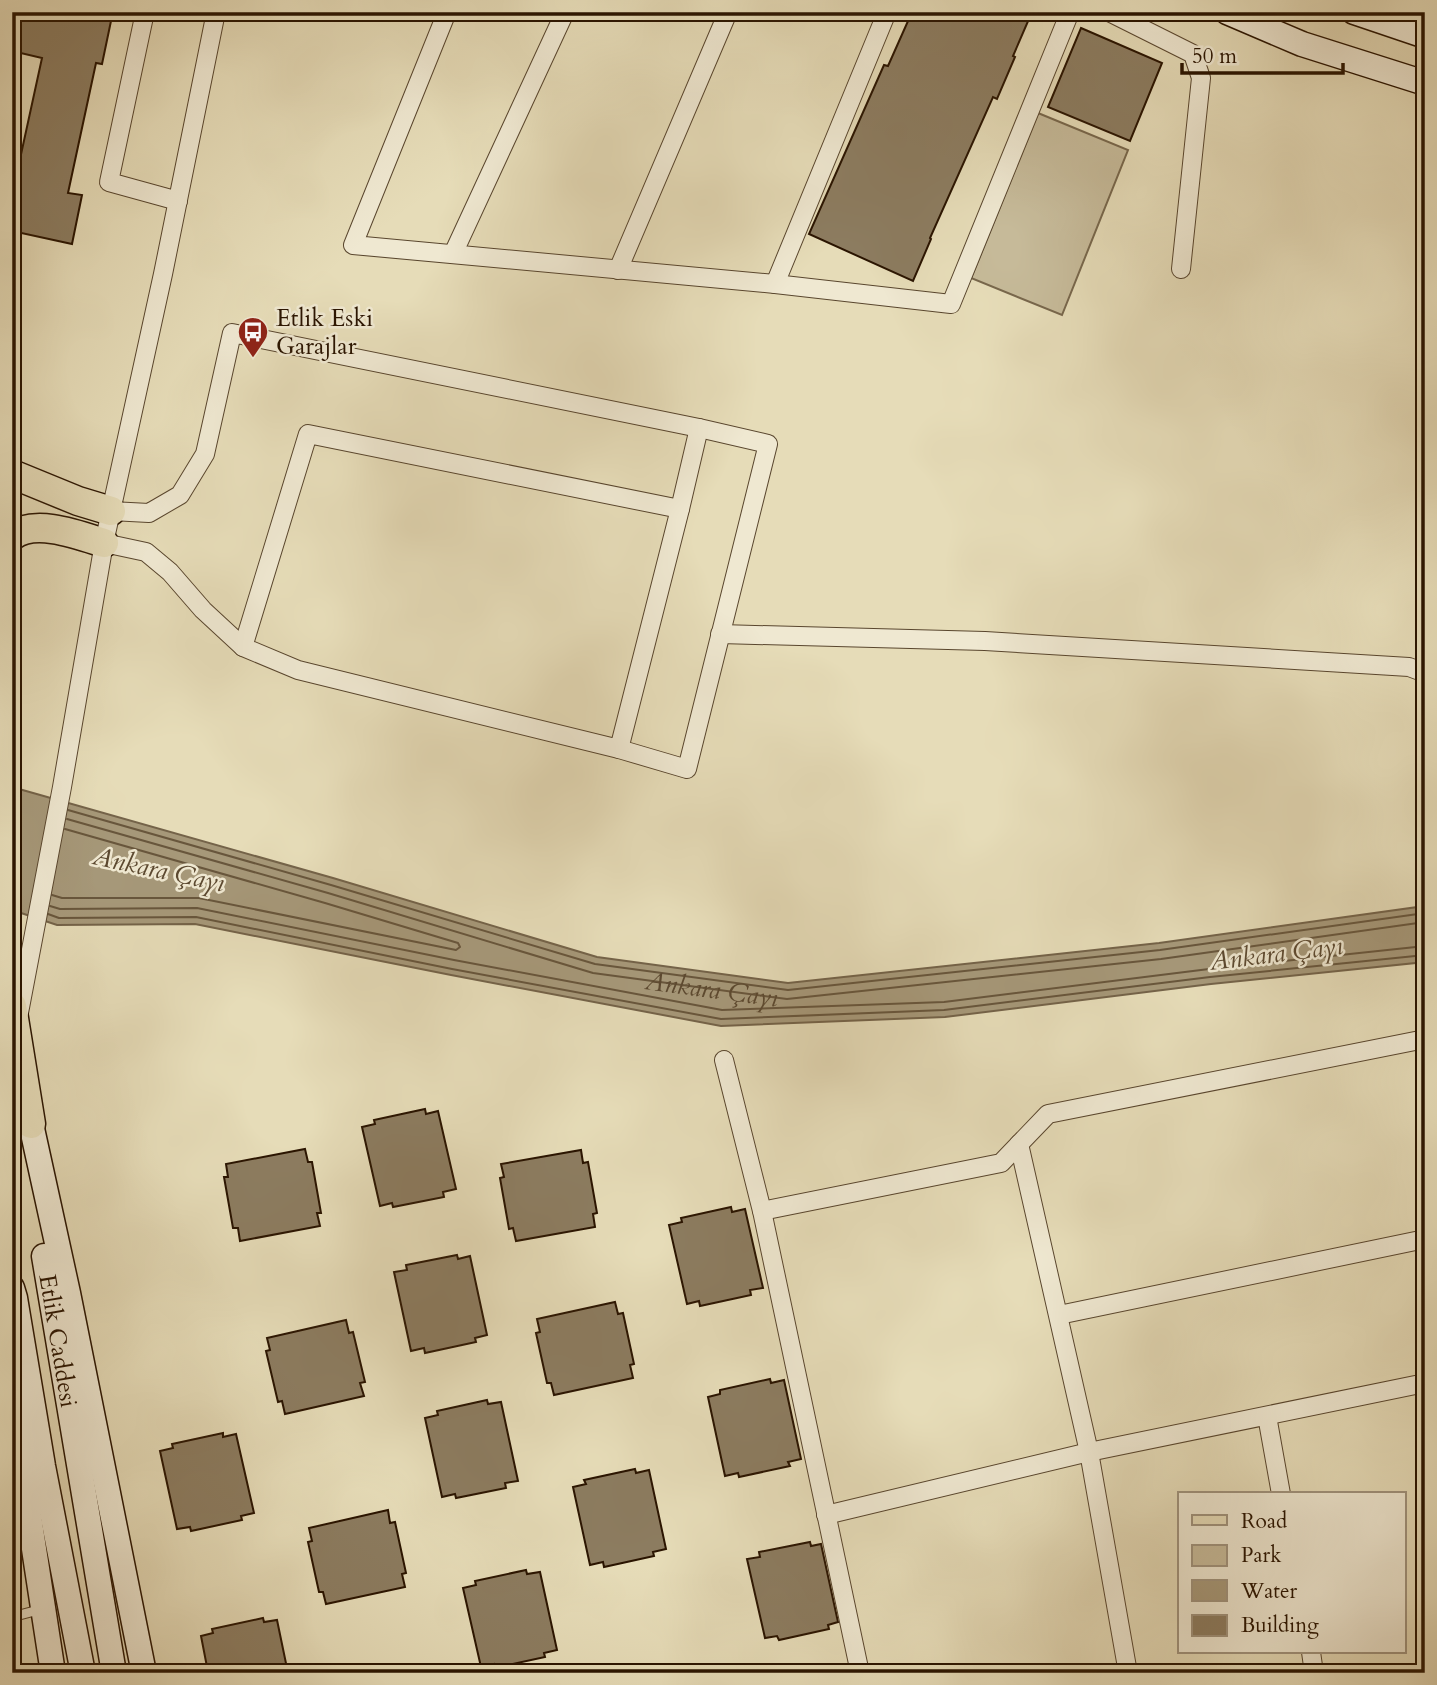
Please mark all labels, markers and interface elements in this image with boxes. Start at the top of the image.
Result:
scale bar [1182,32,1342,76]
text: 50 m [1192,42,1237,71]
place label: Etlik Eski Garajlar [276,302,373,363]
bus stop icon: Etlik Eski Garajlar [236,315,270,359]
water label: Ankara Çayı [89,838,228,901]
water label: Ankara Çayı [1206,928,1345,979]
water label: Ankara Çayı [642,963,781,1016]
street label: Etlik Caddesi [30,1272,85,1410]
legend [1178,1492,1406,1654]
text: Road [1241,1507,1287,1536]
text: Park [1241,1541,1282,1570]
text: Water [1240,1577,1297,1606]
text: Building [1241,1611,1319,1640]

